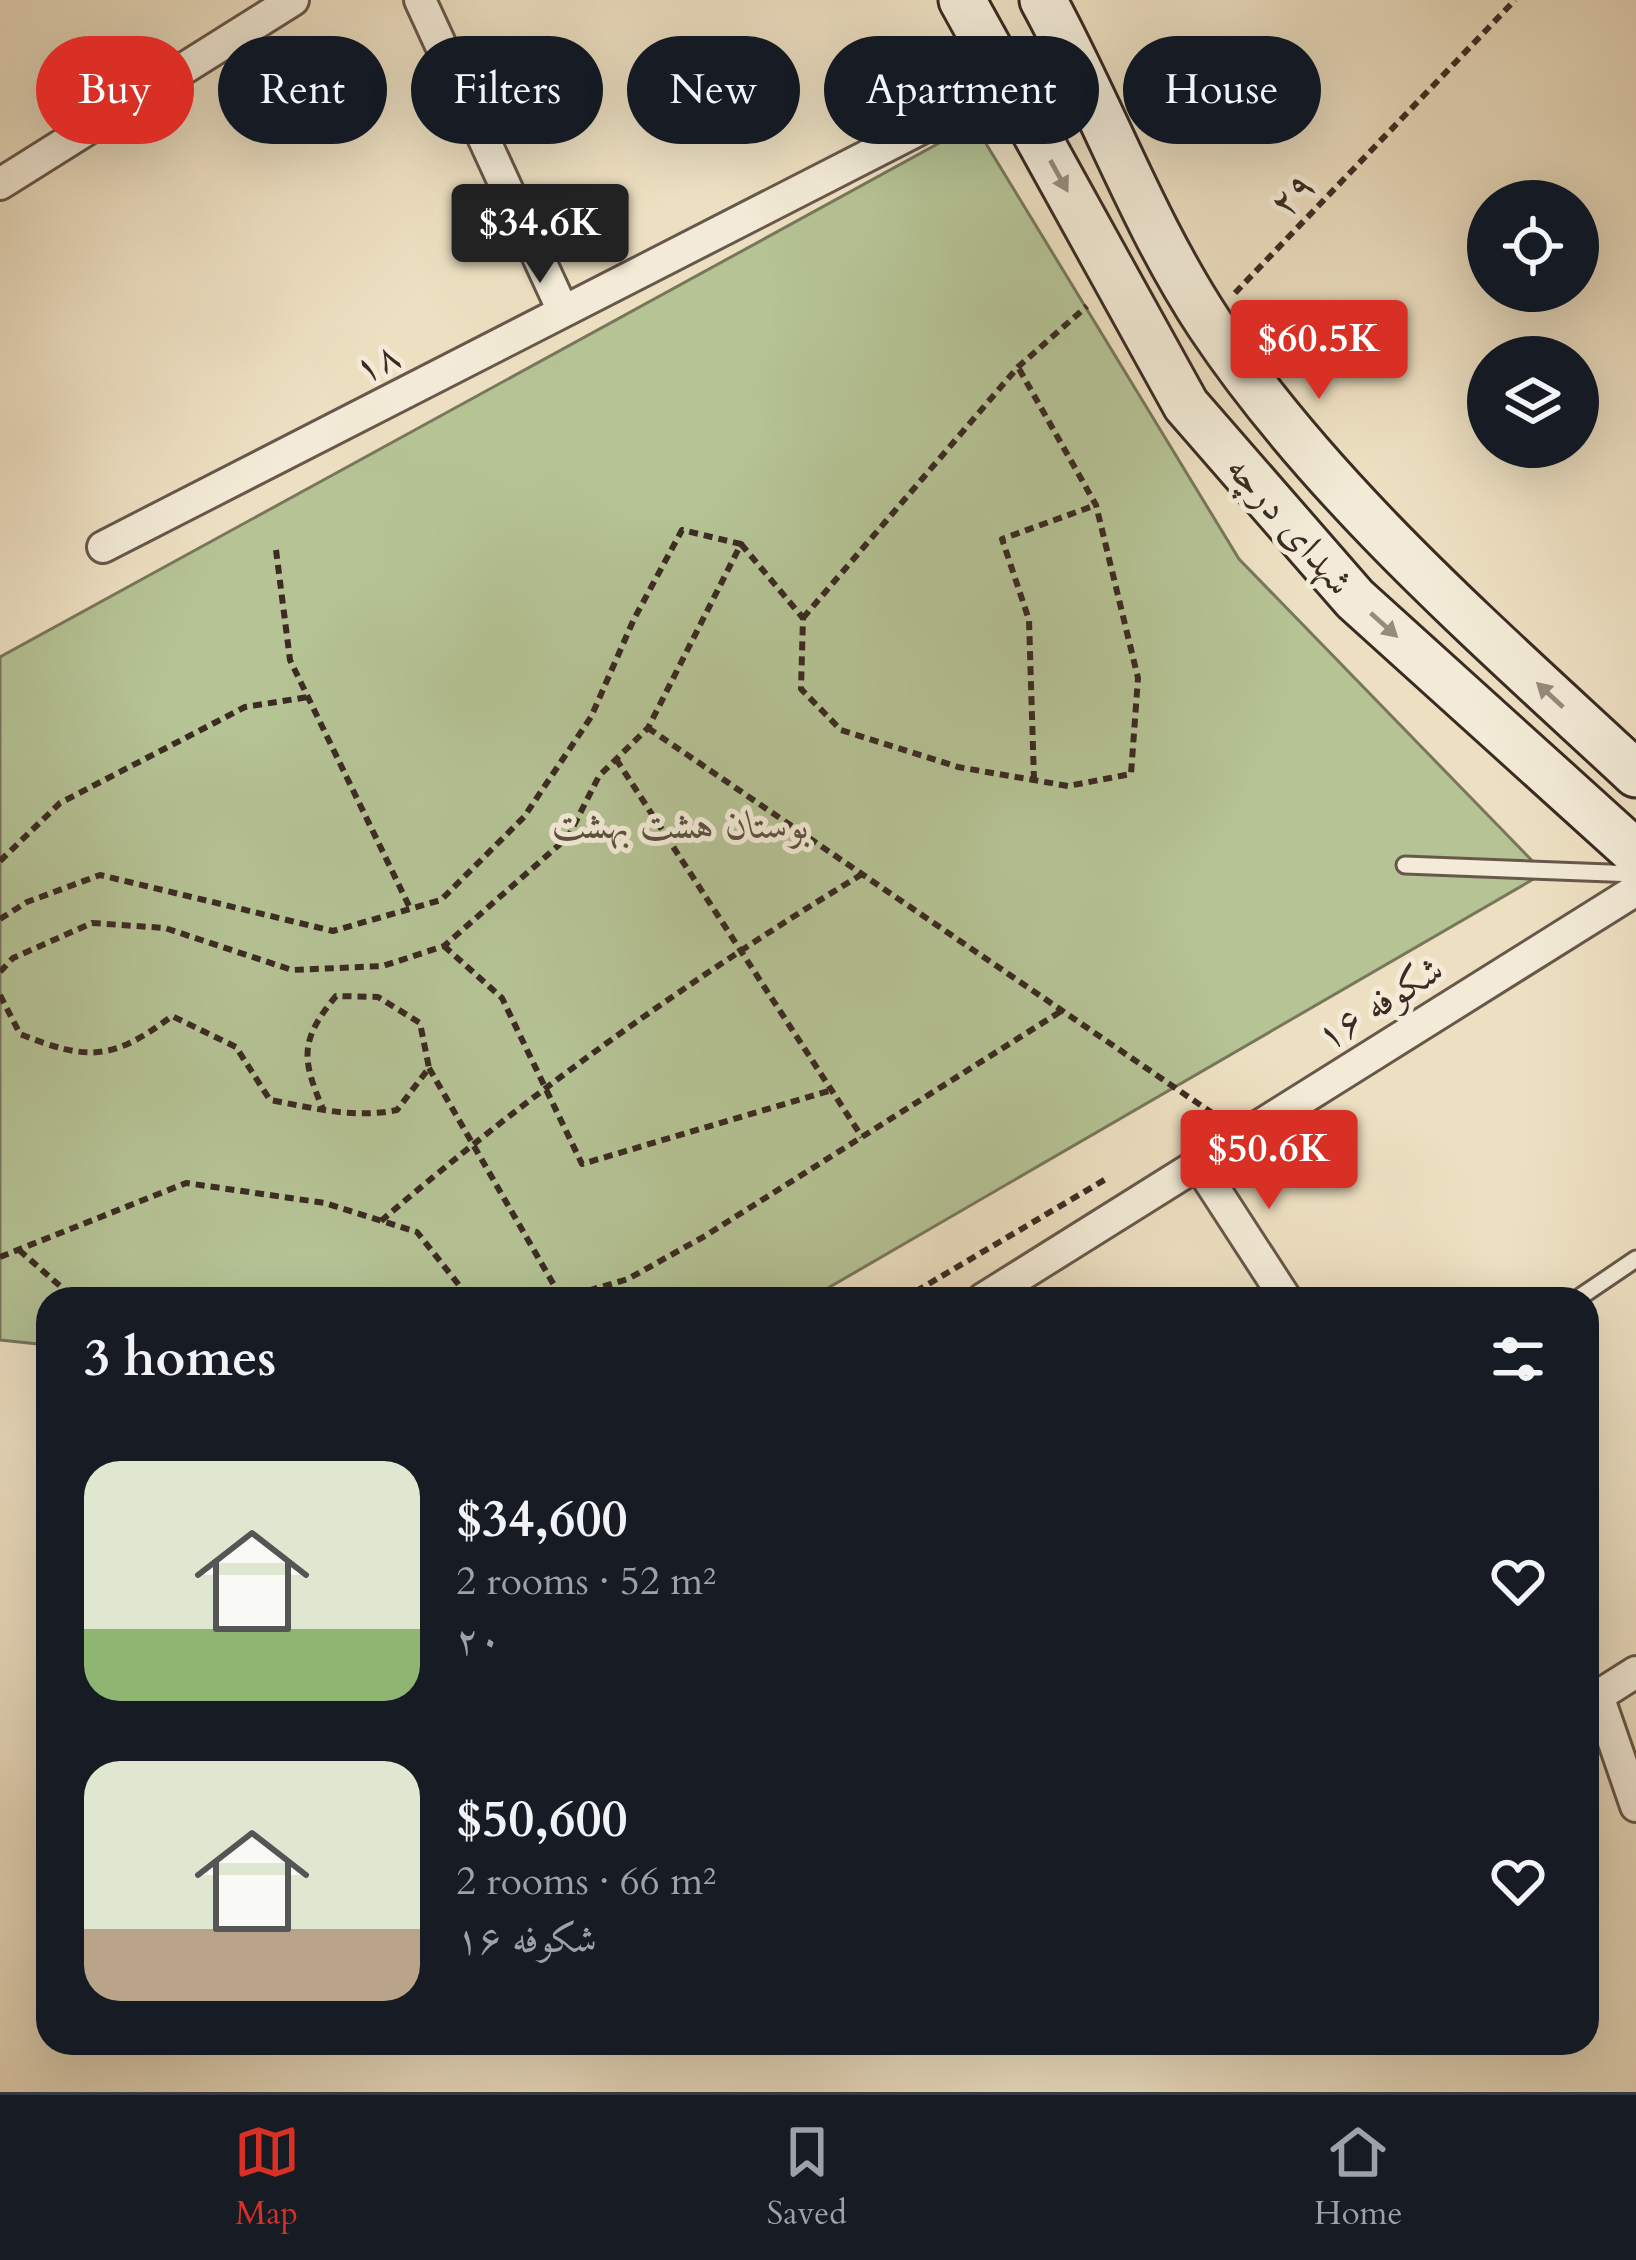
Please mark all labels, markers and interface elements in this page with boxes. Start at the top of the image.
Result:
chip: Buy [36,36,194,144]
chip: Rent [218,36,387,144]
chip: Filters [411,36,603,144]
chip: New [627,36,800,144]
chip: Apartment [824,36,1099,144]
chip: House [1123,36,1321,144]
one-way arrow [1048,159,1069,194]
street label: ۲۹ [1257,159,1327,229]
map controls [1467,180,1599,468]
button: locate [1467,180,1599,312]
pin: $34.6K [442,184,638,286]
text: $34.6K [479,196,601,249]
pin: $60.5K [1221,300,1417,402]
text: $60.5K [1258,312,1380,365]
street label: ۱۸ [345,328,409,396]
button: layers [1467,336,1599,468]
street label: شهدای درچه [1214,443,1366,607]
one-way arrow [1369,611,1398,638]
one-way arrow [1536,681,1565,709]
park label: بوستان هشت بهشت [552,799,810,852]
street label: شکوفه ۱۶ [1306,943,1454,1063]
pin: $50.6K [1171,1110,1367,1212]
text: $50.6K [1208,1122,1330,1175]
text: 3 homes [84,1324,276,1394]
icon: filters [1485,1326,1551,1392]
text: $34,600 [456,1485,628,1555]
icon: home [180,1509,324,1653]
icon: heart [1485,1548,1551,1614]
text: 2 rooms · 52 m² [456,1555,716,1608]
text: ۲۰ [456,1613,502,1666]
text: $50,600 [456,1785,628,1855]
icon: home [180,1809,324,1953]
icon: heart [1485,1848,1551,1914]
text: 2 rooms · 66 m² [456,1855,716,1908]
text: شکوفه ۱۶ [456,1913,597,1966]
tab: Map [234,2119,300,2236]
tab: Saved [767,2119,847,2236]
tab: Home [1314,2119,1402,2236]

